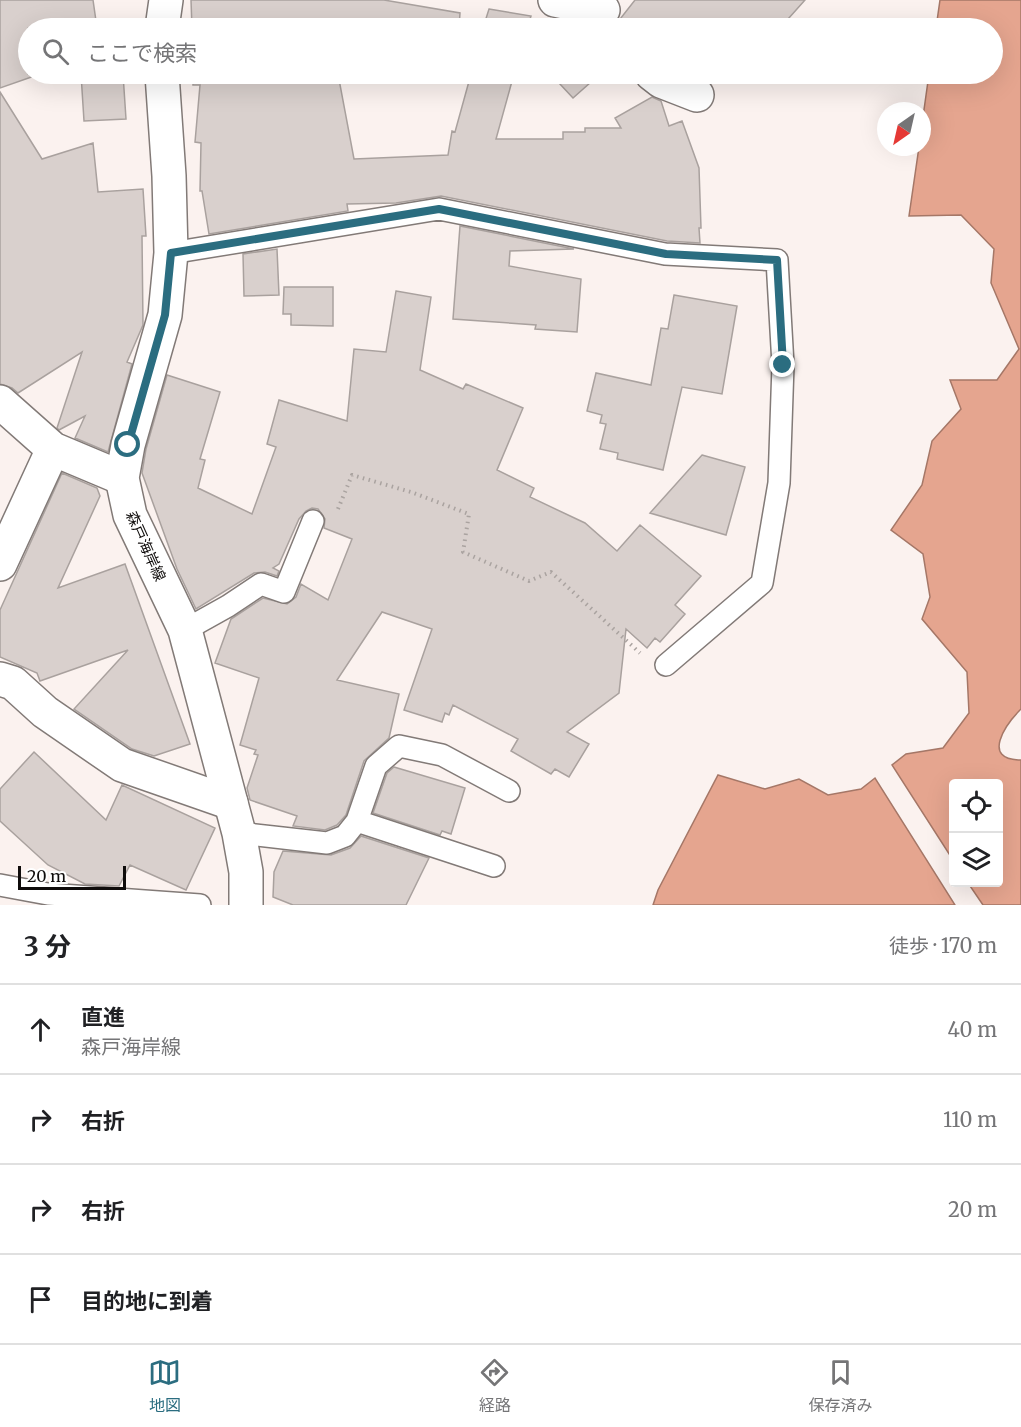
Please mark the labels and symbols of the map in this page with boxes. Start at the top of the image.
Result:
north arrow [877,102,931,156]
route end [769,351,795,377]
route start [114,431,140,457]
street label: 森戸海岸線 [122,508,170,584]
scale bar [18,863,126,890]

